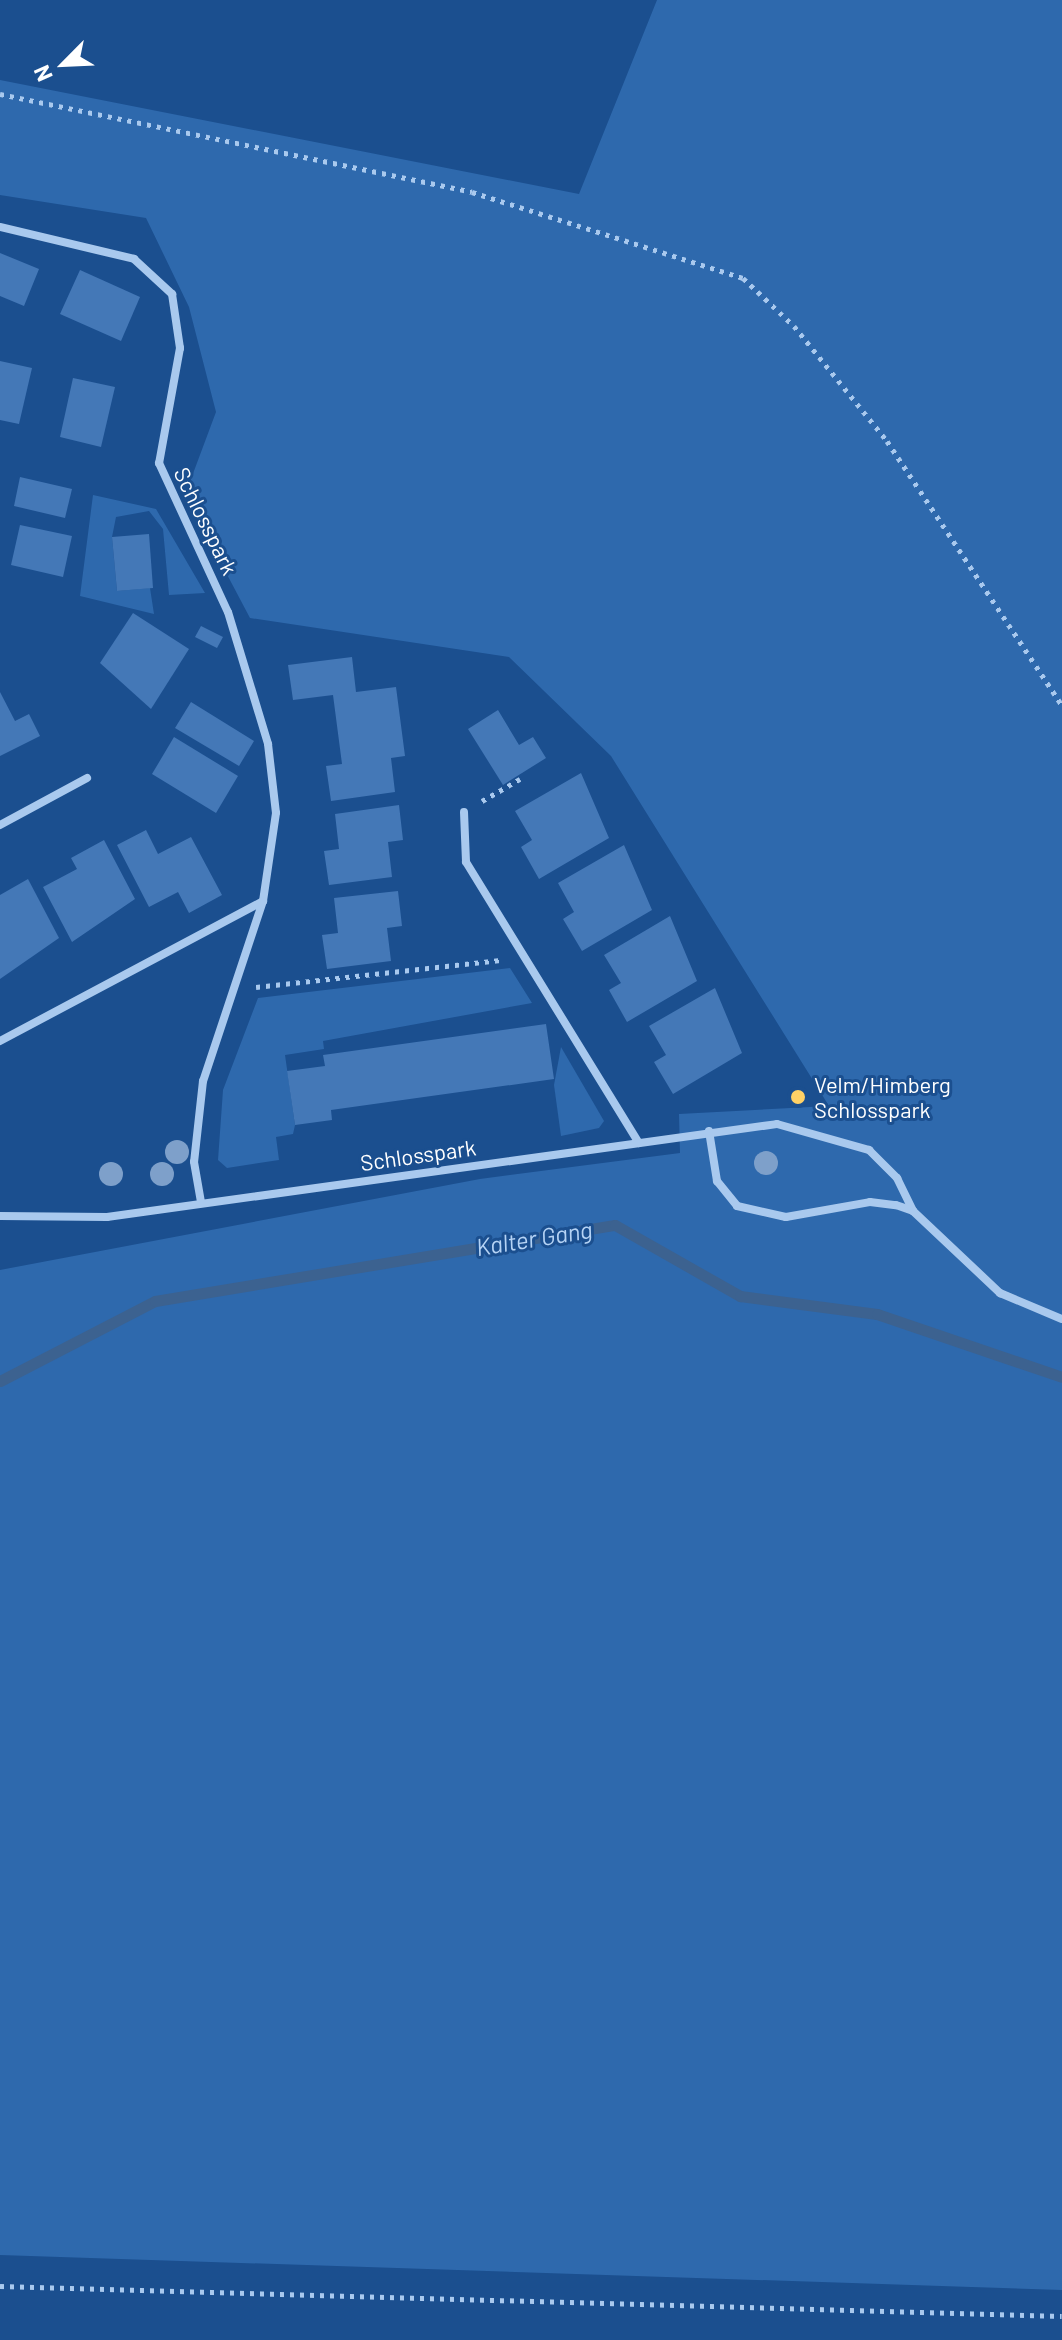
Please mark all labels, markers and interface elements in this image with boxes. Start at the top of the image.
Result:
north arrow [24,24,104,104]
text: N [27,62,57,86]
street label: Schlosspark [169,463,243,579]
place label: Velm/Himberg Schlosspark [814,1071,951,1122]
marker: Velm/Himberg Schlosspark [789,1088,807,1106]
street label: Schlosspark [359,1134,477,1176]
water label: Kalter Gang [474,1215,594,1261]

